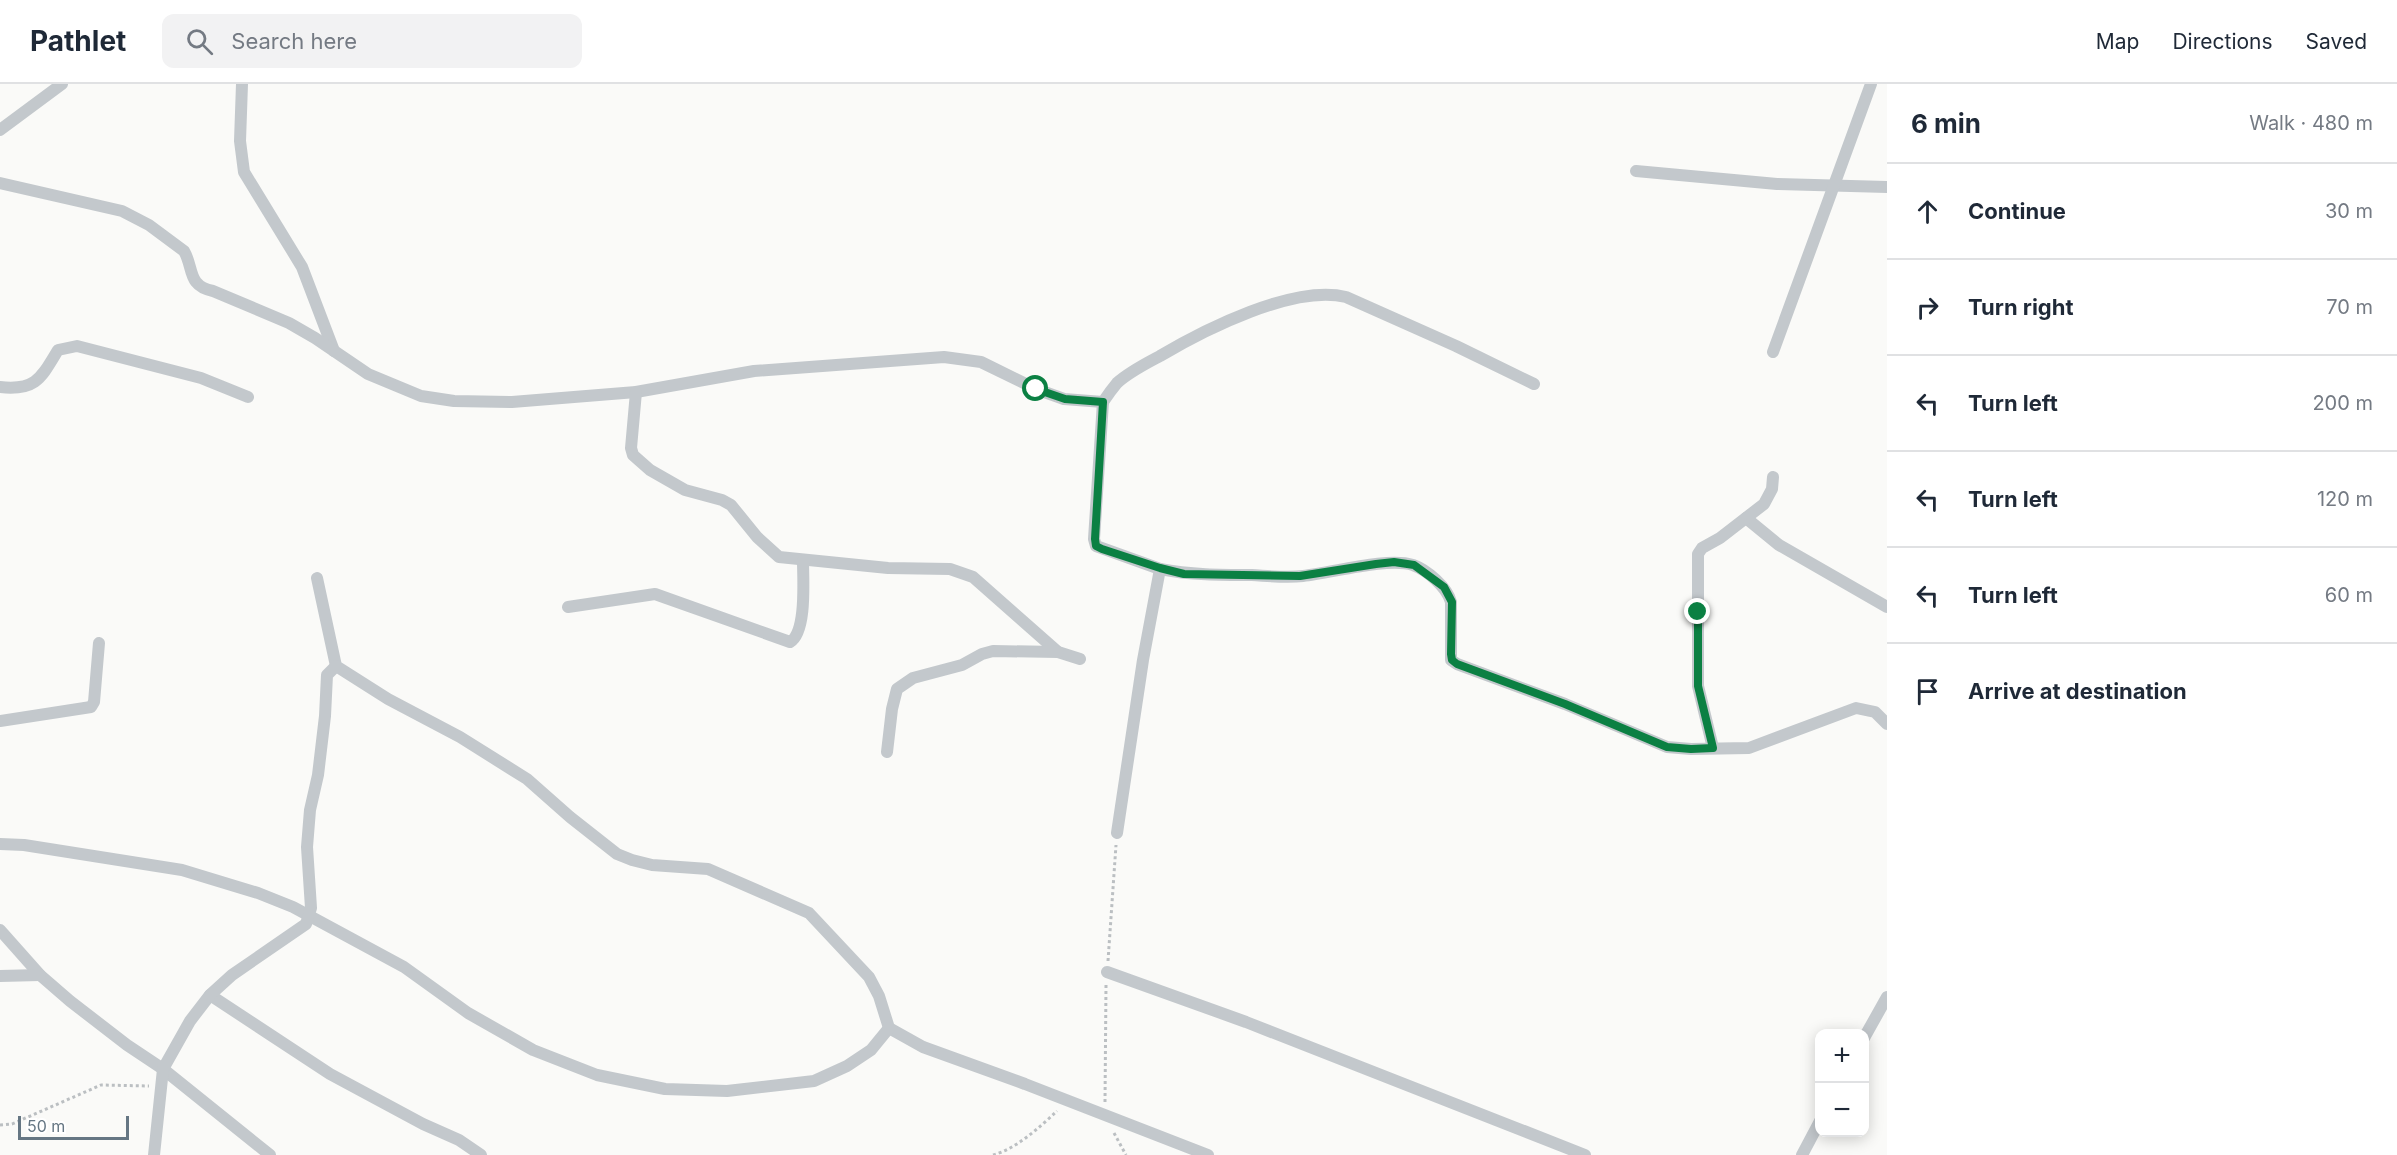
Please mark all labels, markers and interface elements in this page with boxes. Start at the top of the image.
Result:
search box [162,14,582,68]
text: Pathlet [30,24,126,58]
icon: search [183,25,216,58]
text: Search here [231,28,357,54]
text: Map [2096,29,2139,54]
text: Directions [2172,29,2273,54]
text: Saved [2306,29,2367,54]
text: 6 min [1911,108,1981,139]
text: Walk · 480 m [2249,111,2373,135]
icon: ahead [1911,195,1944,228]
text: Continue [1968,198,2066,224]
text: 30 m [2325,199,2373,223]
icon: right [1911,291,1944,324]
text: Turn right [1968,294,2074,320]
text: 70 m [2326,295,2373,319]
route start [1022,375,1048,401]
icon: left [1911,387,1944,420]
text: Turn left [1968,390,2058,416]
text: 200 m [2312,391,2373,415]
icon: left [1911,483,1944,516]
text: Turn left [1968,486,2058,512]
text: 120 m [2317,487,2373,511]
icon: left [1911,579,1944,612]
text: Turn left [1968,582,2058,608]
text: 60 m [2325,583,2373,607]
route end [1684,598,1710,624]
icon: arrive [1911,675,1944,708]
text: Arrive at destination [1968,678,2187,704]
map controls [1815,1029,1869,1137]
button: + [1815,1029,1869,1083]
button: − [1815,1083,1869,1137]
scale bar [18,1113,129,1140]
text: 50 m [27,1116,65,1136]

